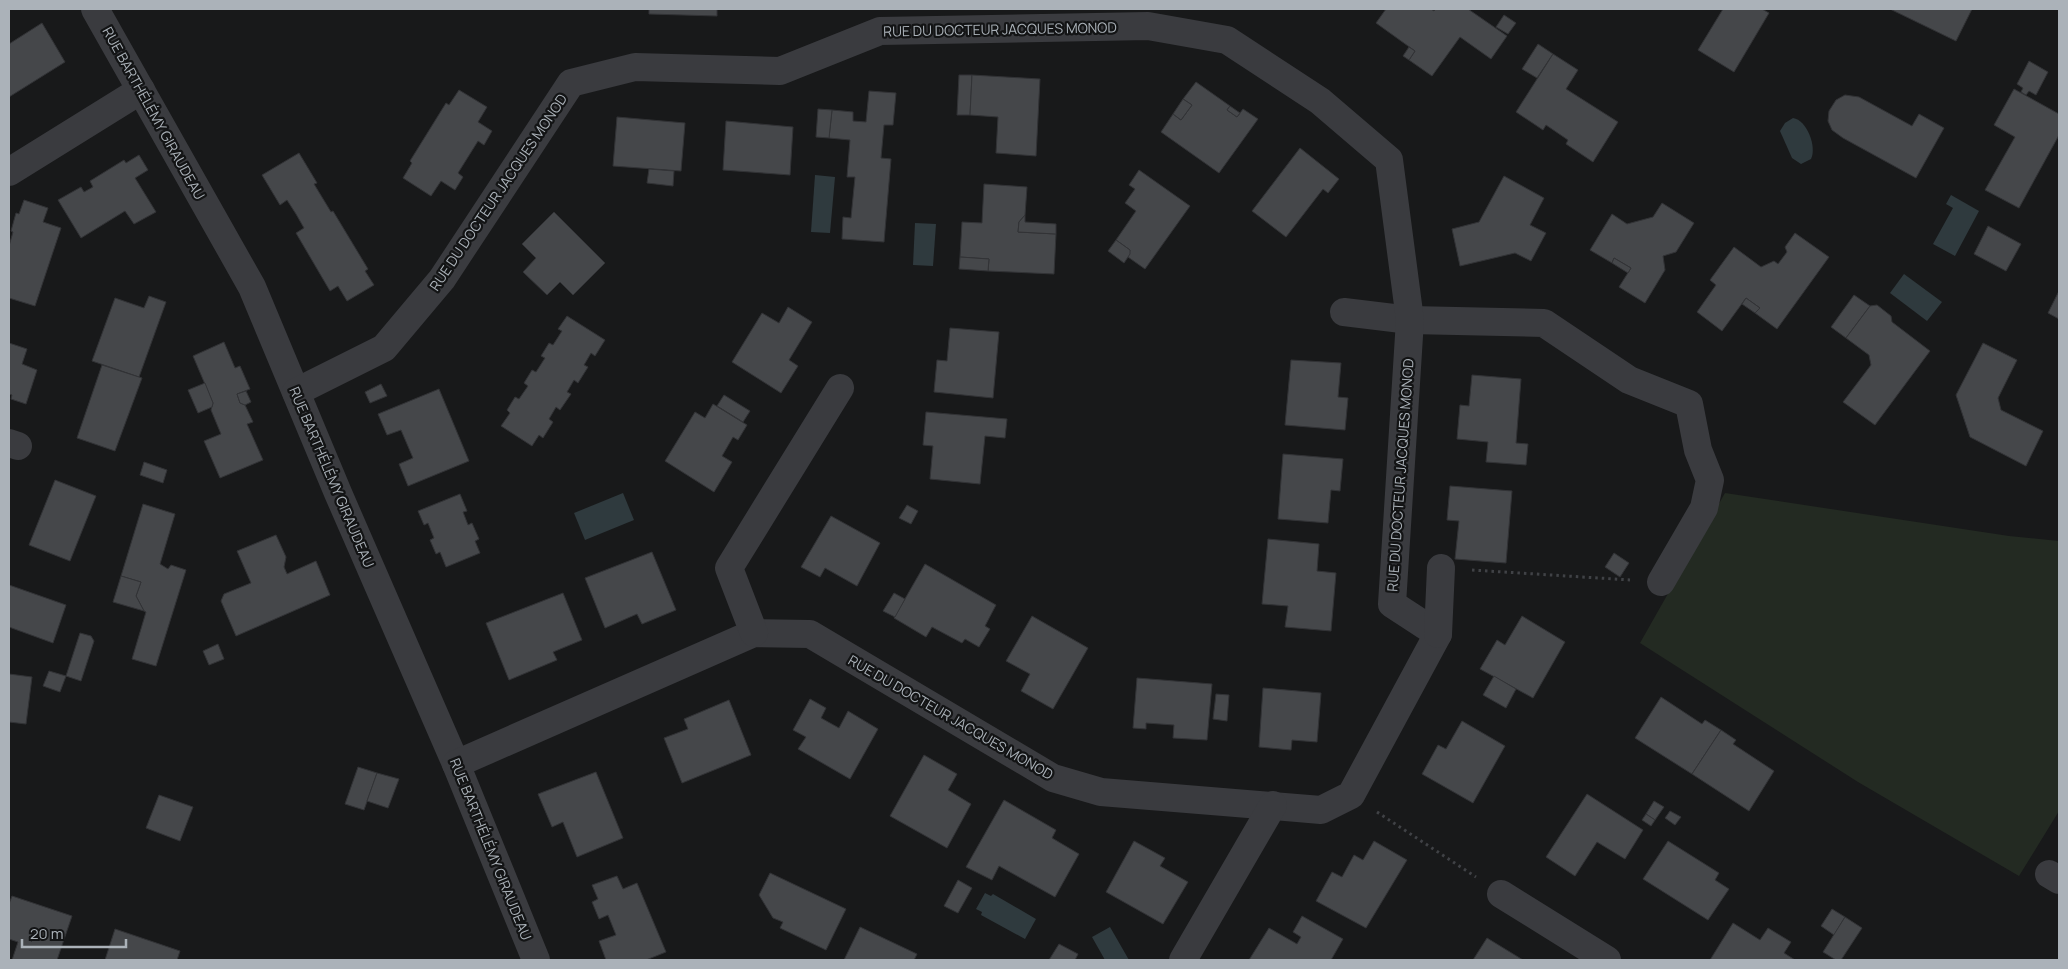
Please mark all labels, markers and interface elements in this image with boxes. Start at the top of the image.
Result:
street label: RUE DU DOCTEUR JACQUES MONOD [883,17,1117,41]
street label: RUE BARTHÉLÉMY GIRAUDEAU [98,23,210,203]
street label: RUE DU DOCTEUR JACQUES MONOD [425,90,571,294]
street label: RUE DU DOCTEUR JACQUES MONOD [1382,358,1418,592]
street label: RUE BARTHÉLÉMY GIRAUDEAU [285,384,379,570]
street label: RUE DU DOCTEUR JACQUES MONOD [845,650,1057,784]
street label: RUE BARTHÉLÉMY GIRAUDEAU [446,755,536,943]
scale bar [22,916,126,948]
text: 20 m [30,923,63,944]

